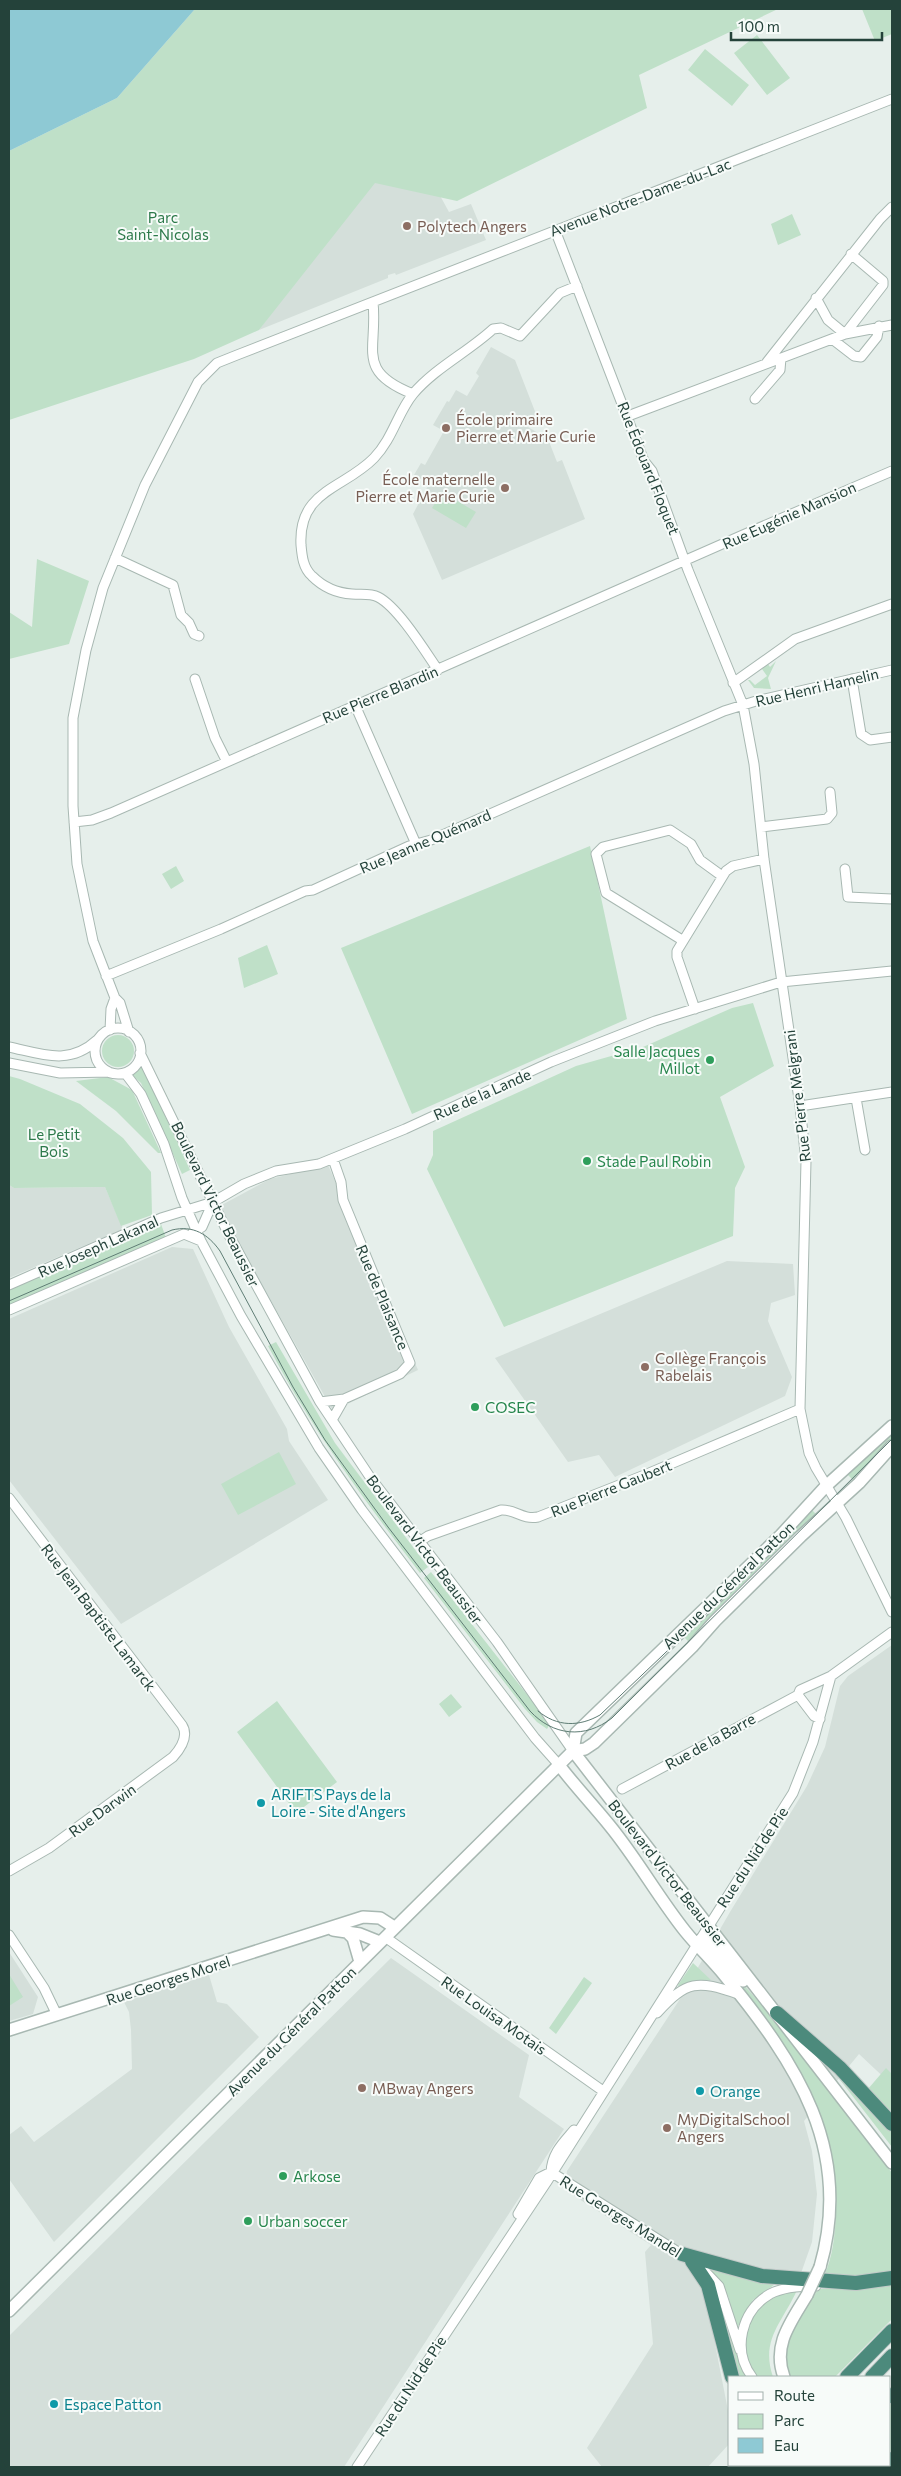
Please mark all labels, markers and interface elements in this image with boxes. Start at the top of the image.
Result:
scale bar [731,10,882,42]
text: 100 m [738,17,780,35]
street label: Avenue Notre-Dame-du-Lac [547,154,733,240]
park label: Parc Saint-Nicolas [117,208,209,243]
place label: Polytech Angers [417,217,527,235]
marker: Polytech Angers [401,220,413,232]
street label: Rue Édouard Floquet [614,399,685,537]
place label: École primaire Pierre et Marie Curie [456,409,596,445]
marker: École primaire Pierre et Marie Curie [440,422,452,434]
place label: École maternelle Pierre et Marie Curie [355,469,495,505]
street label: Rue Eugénie Mansion [719,477,859,553]
marker: École maternelle Pierre et Marie Curie [499,482,511,494]
street label: Rue Pierre Blandin [319,662,441,726]
street label: Rue Henri Hamelin [754,664,880,710]
street label: Rue Jeanne Quémard [357,805,493,877]
street label: Rue Pierre Melgrani [780,1029,814,1163]
place label: Salle Jacques Millot [613,1042,700,1077]
marker: Salle Jacques Millot [704,1054,716,1066]
street label: Rue de la Lande [431,1064,534,1124]
street label: Boulevard Victor Beaussier [168,1118,264,1290]
park label: Le Petit Bois [28,1125,80,1160]
place label: Stade Paul Robin [597,1152,711,1170]
marker: Stade Paul Robin [581,1155,593,1167]
street label: Rue Joseph Lakanal [35,1211,161,1281]
street label: Rue de Plaisance [353,1242,413,1352]
place label: Collège François Rabelais [655,1349,766,1384]
marker: Collège François Rabelais [639,1361,651,1373]
place label: COSEC [485,1398,536,1416]
marker: COSEC [469,1401,481,1413]
street label: Rue Pierre Gaubert [548,1455,674,1521]
street label: Boulevard Victor Beaussier [363,1471,487,1627]
street label: Avenue du Général Patton [659,1518,797,1652]
street label: Rue Jean Baptiste Lamarck [38,1540,160,1694]
street label: Rue de la Barre [662,1709,758,1773]
street label: Rue Darwin [65,1780,139,1840]
place label: ARIFTS Pays de la Loire - Site d'Angers [271,1785,406,1820]
street label: Boulevard Victor Beaussier [605,1796,731,1950]
marker: ARIFTS Pays de la Loire - Site d'Angers [255,1797,267,1809]
street label: Rue du Nid de Pie [713,1803,791,1911]
street label: Rue Georges Morel [104,1951,232,2009]
street label: Avenue du Général Patton [223,1963,359,2099]
street label: Rue Louisa Motais [438,1972,550,2058]
place label: MBway Angers [372,2079,474,2097]
marker: MBway Angers [356,2082,368,2094]
place label: Orange [710,2082,761,2100]
marker: Orange [694,2085,706,2097]
place label: MyDigitalSchool Angers [677,2110,790,2145]
marker: MyDigitalSchool Angers [661,2122,673,2134]
place label: Arkose [293,2167,341,2185]
marker: Arkose [277,2170,289,2182]
street label: Rue Georges Mandel [557,2171,685,2261]
place label: Urban soccer [258,2212,348,2230]
marker: Urban soccer [242,2215,254,2227]
street label: Rue du Nid de Pie [371,2332,449,2440]
legend [728,2376,891,2466]
text: Route [774,2386,815,2404]
place label: Espace Patton [64,2395,162,2413]
marker: Espace Patton [48,2398,60,2410]
text: Parc [774,2411,804,2429]
text: Eau [774,2436,799,2454]

